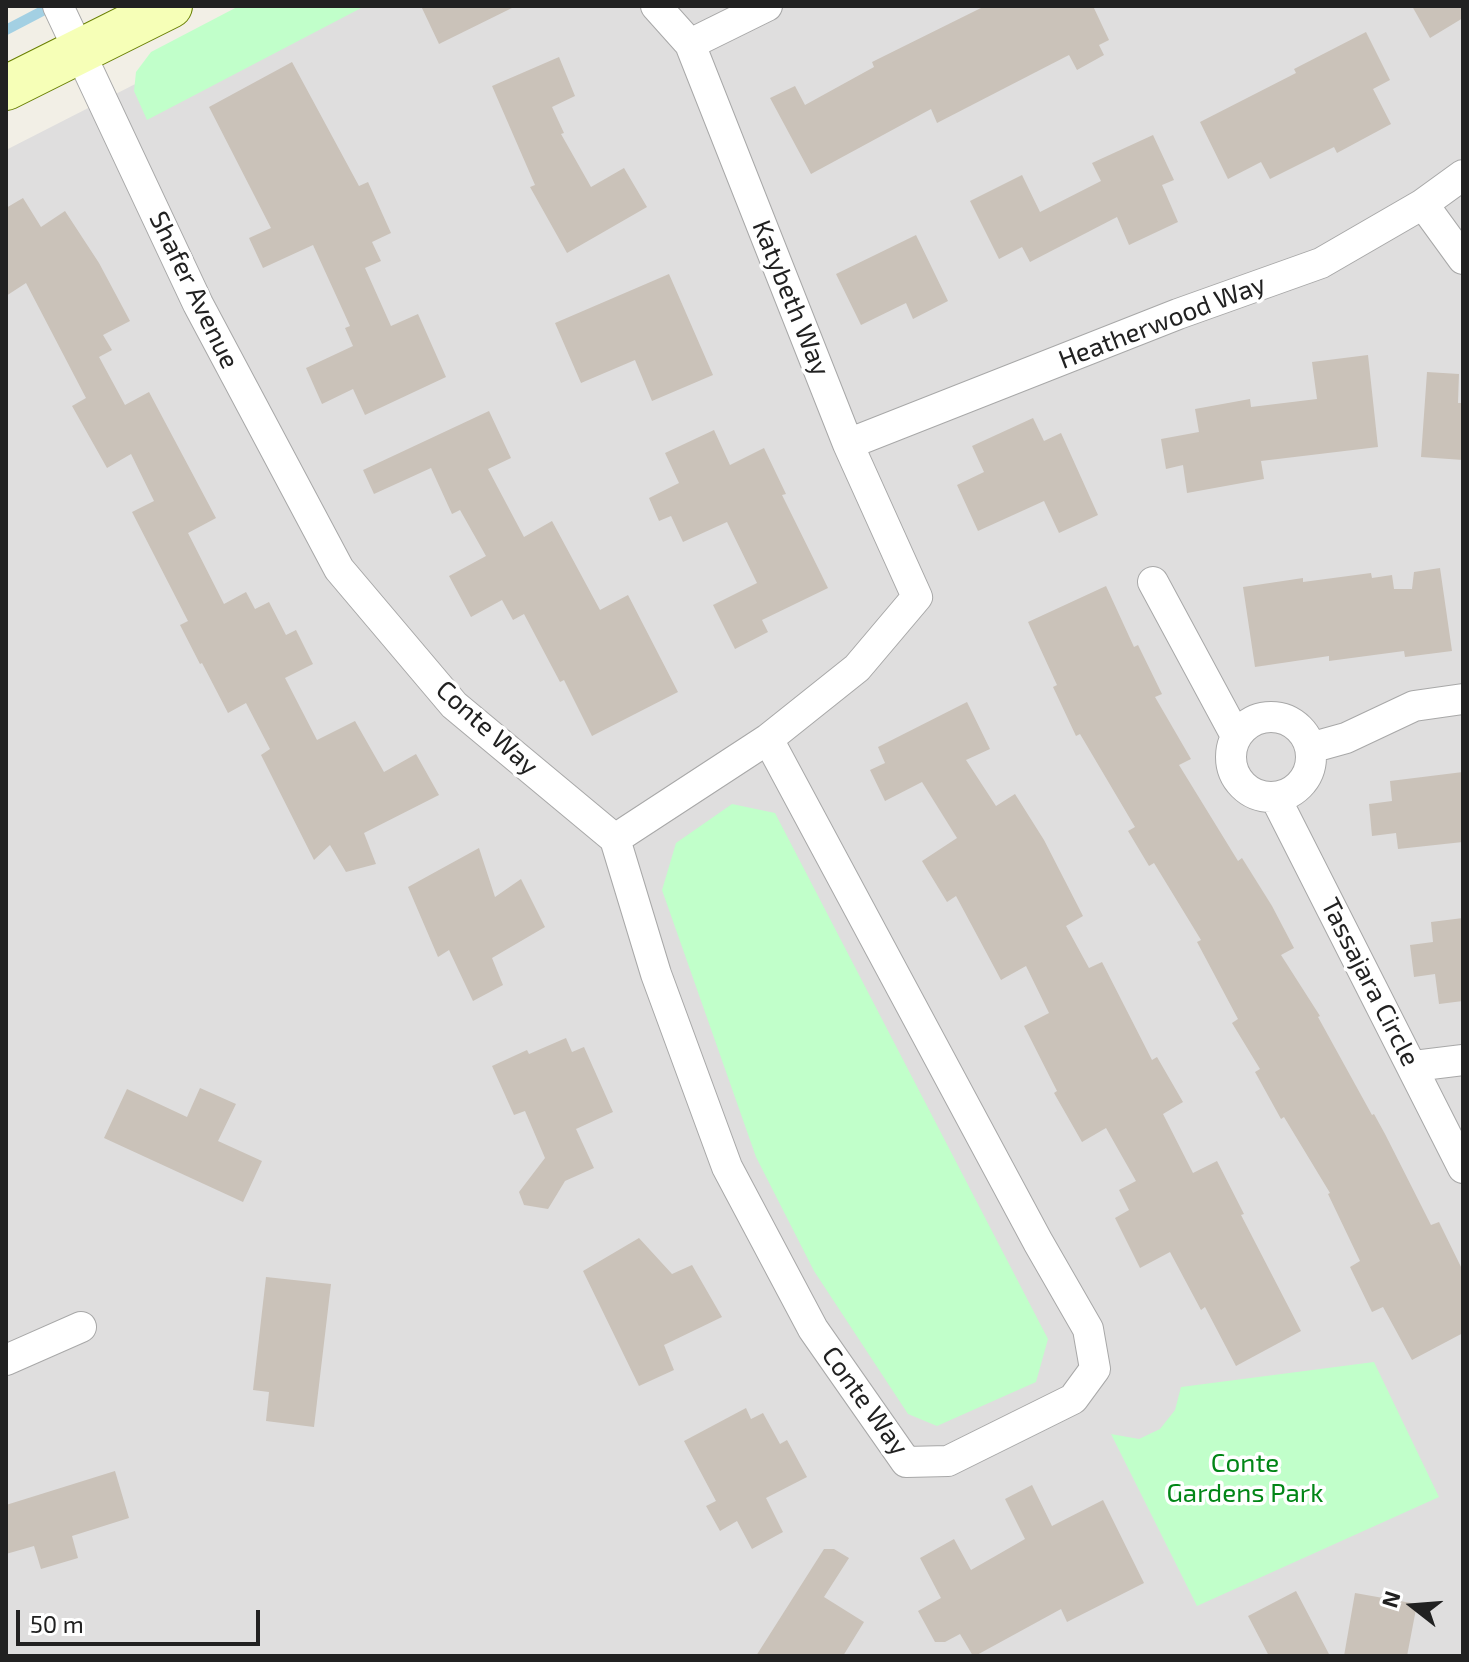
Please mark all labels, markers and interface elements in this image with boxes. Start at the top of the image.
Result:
street label: Shafer Avenue [143,206,245,374]
street label: Katybeth Way [746,216,836,380]
street label: Heatherwood Way [1054,268,1270,376]
street label: Conte Way [429,674,545,782]
street label: Tassajara Circle [1314,893,1426,1071]
street label: Conte Way [815,1341,915,1461]
park label: Conte Gardens Park [1167,1447,1323,1508]
north arrow [1373,1566,1453,1646]
text: N [1375,1588,1405,1610]
scale bar [20,1594,264,1644]
text: 50 m [30,1609,84,1638]

